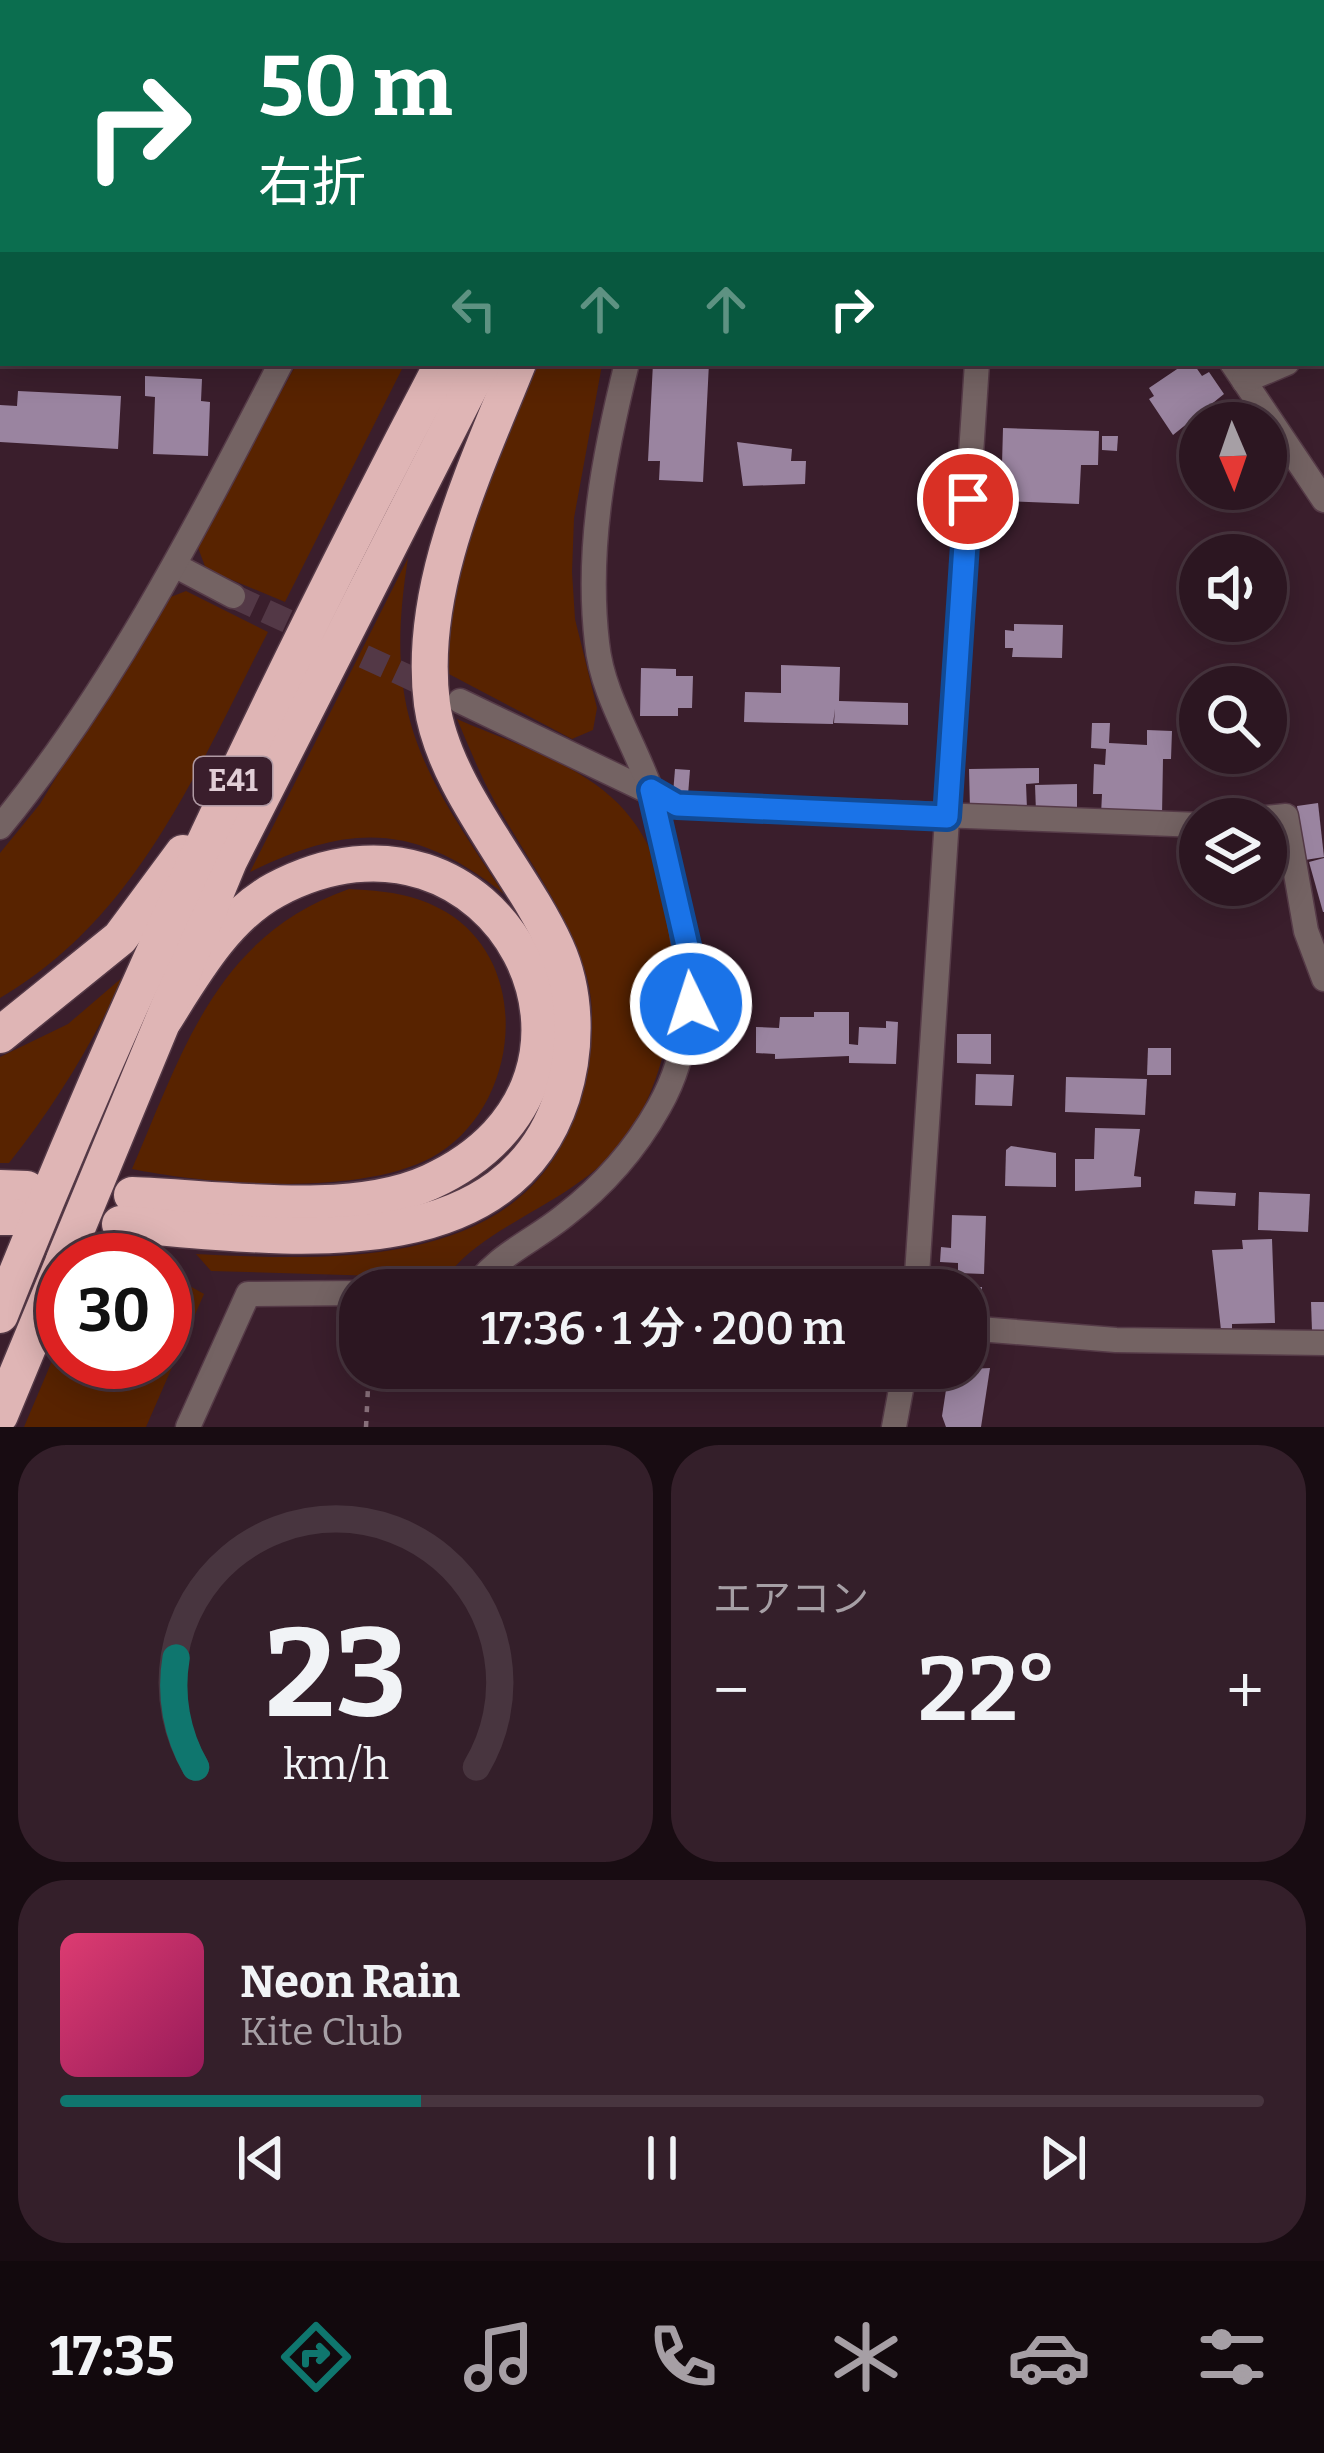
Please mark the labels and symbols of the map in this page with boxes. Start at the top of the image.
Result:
north arrow [1179,402,1287,510]
pin [917,448,1019,550]
road number: E41 [194,757,272,805]
position arrow [628,941,754,1067]
speed limit sign: 30 [36,1233,192,1389]

